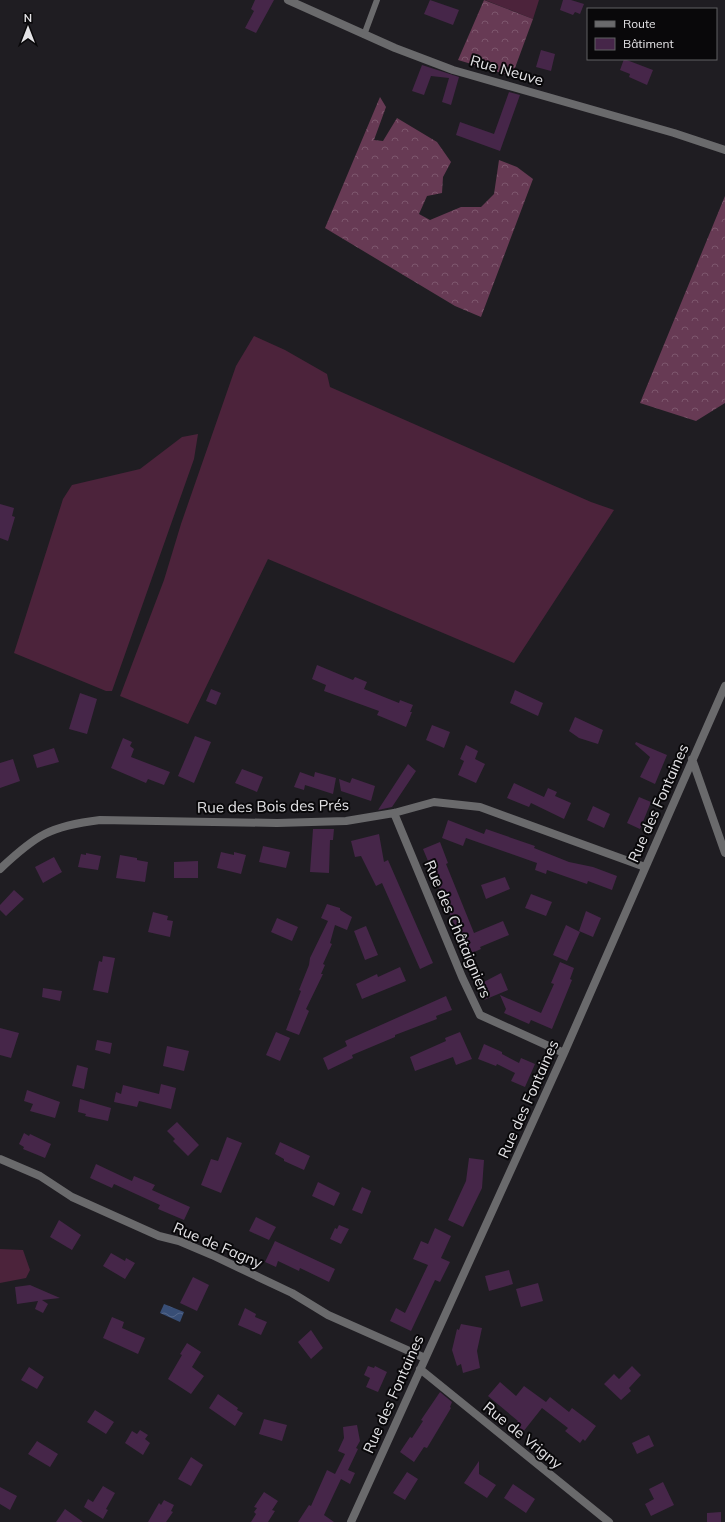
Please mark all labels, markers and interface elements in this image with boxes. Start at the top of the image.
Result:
north arrow [8,8,48,48]
legend [587,8,717,60]
text: N [24,11,32,25]
text: Route [623,16,656,31]
text: Bâtiment [623,36,674,51]
street label: Rue Neuve [468,51,546,89]
street label: Rue des Fontaines [623,741,693,865]
street label: Rue des Bois des Prés [197,795,349,817]
street label: Rue des Châtaigniers [420,857,496,1001]
street label: Rue des Fontaines [493,1037,563,1161]
street label: Rue de Fagny [171,1218,265,1272]
street label: Rue des Fontaines [358,1332,428,1456]
street label: Rue de Vrigny [479,1397,567,1473]

